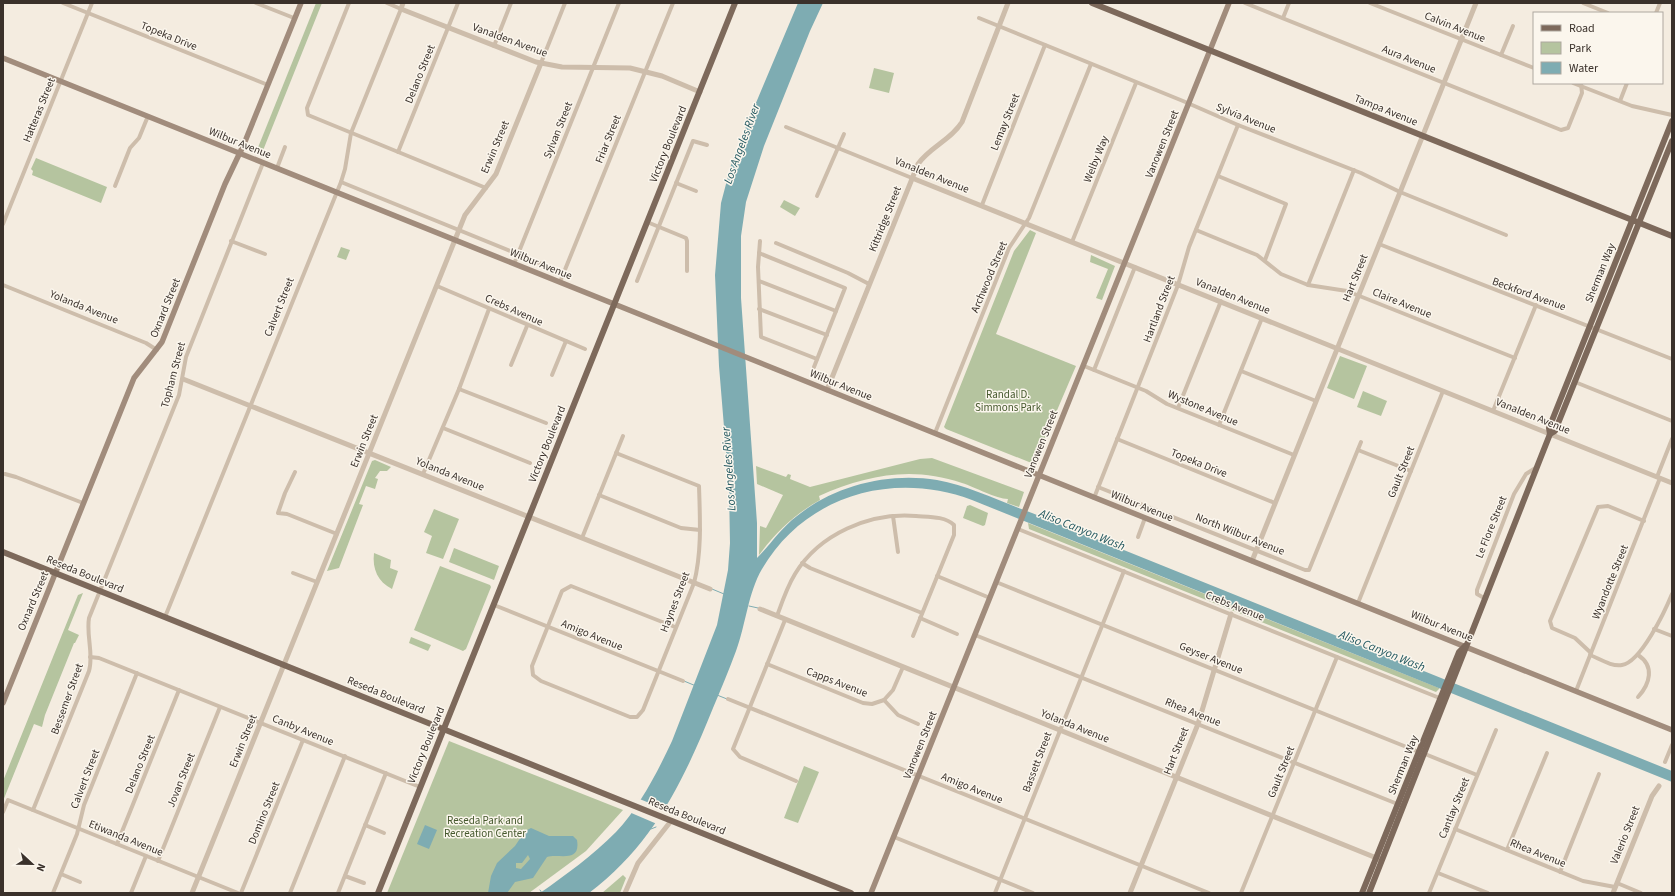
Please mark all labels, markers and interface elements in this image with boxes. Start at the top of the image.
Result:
street label: Calvin Avenue [1422,8,1488,46]
legend [1533,12,1663,84]
street label: Topeka Drive [139,18,200,54]
street label: Vanalden Avenue [470,19,550,61]
text: Road [1569,20,1595,37]
text: Park [1569,40,1591,57]
street label: Aura Avenue [1380,41,1439,77]
street label: Delano Street [401,42,439,106]
text: Water [1569,60,1599,77]
street label: Hatteras Street [19,75,59,145]
street label: Tampa Avenue [1352,90,1421,130]
street label: Lemay Street [987,91,1023,153]
street label: Sylvan Street [540,99,576,161]
street label: Sylvia Avenue [1214,99,1279,137]
water label: Los Angeles River [720,101,765,186]
street label: Victory Boulevard [646,104,690,184]
street label: Vanowen Street [1142,108,1183,180]
street label: Friar Street [592,112,625,165]
street label: Erwin Street [477,118,513,176]
street label: Wilbur Avenue [207,124,274,163]
street label: Welby Way [1080,133,1112,185]
street label: Vanalden Avenue [893,153,972,197]
street label: Kittridge Street [865,184,905,254]
street label: Archwood Street [967,239,1011,315]
street label: Sherman Way [1581,241,1619,305]
street label: Wilbur Avenue [508,245,575,284]
street label: Hart Street [1339,252,1371,304]
street label: Hartland Street [1139,273,1179,345]
street label: Vanalden Avenue [1194,274,1273,318]
street label: Beckford Avenue [1490,274,1568,314]
street label: Calvert Street [260,275,298,339]
street label: Oxnard Street [146,276,184,340]
street label: Claire Avenue [1370,284,1434,322]
street label: Yolanda Avenue [46,286,121,328]
street label: Crebs Avenue [483,290,546,330]
street label: Topham Street [157,340,189,410]
street label: Wilbur Avenue [808,366,875,405]
street label: Wystone Avenue [1165,386,1241,430]
park label: Randal D. Simmons Park [975,387,1042,415]
street label: Vanalden Avenue [1494,394,1573,438]
street label: Victory Boulevard [525,404,569,484]
street label: Vanowen Street [1021,408,1062,480]
street label: Erwin Street [347,412,382,470]
water label: Los Angeles River [718,426,740,511]
street label: Gault Street [1384,444,1418,500]
street label: Topeka Drive [1169,445,1230,481]
street label: Yolanda Avenue [412,453,487,495]
street label: Wilbur Avenue [1109,487,1176,526]
street label: Le Flore Street [1472,493,1510,560]
water label: Aliso Canyon Wash [1036,505,1128,555]
street label: North Wilbur Avenue [1193,509,1287,559]
street label: Wyandotte Street [1588,542,1632,622]
street label: Reseda Boulevard [44,552,126,596]
street label: Oxnard Street [14,569,52,633]
street label: Haynes Street [657,569,694,634]
street label: Crebs Avenue [1203,587,1267,625]
street label: Wilbur Avenue [1409,607,1476,646]
street label: Amigo Avenue [559,616,626,654]
water label: Aliso Canyon Wash [1336,626,1428,676]
street label: Geyser Avenue [1177,638,1246,678]
street label: Bessemer Street [47,661,87,737]
street label: Capps Avenue [804,663,870,701]
street label: Reseda Boulevard [345,673,427,717]
street label: Rhea Avenue [1163,694,1224,730]
street label: Victory Boulevard [404,705,448,785]
street label: Yolanda Avenue [1037,705,1112,747]
street label: Vanowen Street [900,709,941,781]
street label: Canby Avenue [270,711,337,749]
street label: Erwin Street [226,712,261,770]
street label: Hart Street [1160,725,1192,777]
street label: Bassett Street [1019,729,1055,794]
street label: Delano Street [121,732,159,796]
street label: Sherman Way [1384,733,1422,797]
street label: Gault Street [1264,744,1298,800]
street label: Calvert Street [67,747,103,811]
street label: Jovan Street [163,750,199,809]
street label: Amigo Avenue [939,769,1006,807]
street label: Cantlay Street [1435,775,1473,841]
street label: Domino Street [245,779,283,847]
street label: Reseda Boulevard [646,794,728,838]
street label: Valerio Street [1607,803,1644,866]
park label: Reseda Park and Recreation Center [444,813,526,841]
street label: Etiwanda Avenue [87,816,166,860]
street label: Rhea Avenue [1508,835,1569,871]
north arrow [12,844,52,884]
text: N [32,861,49,874]

